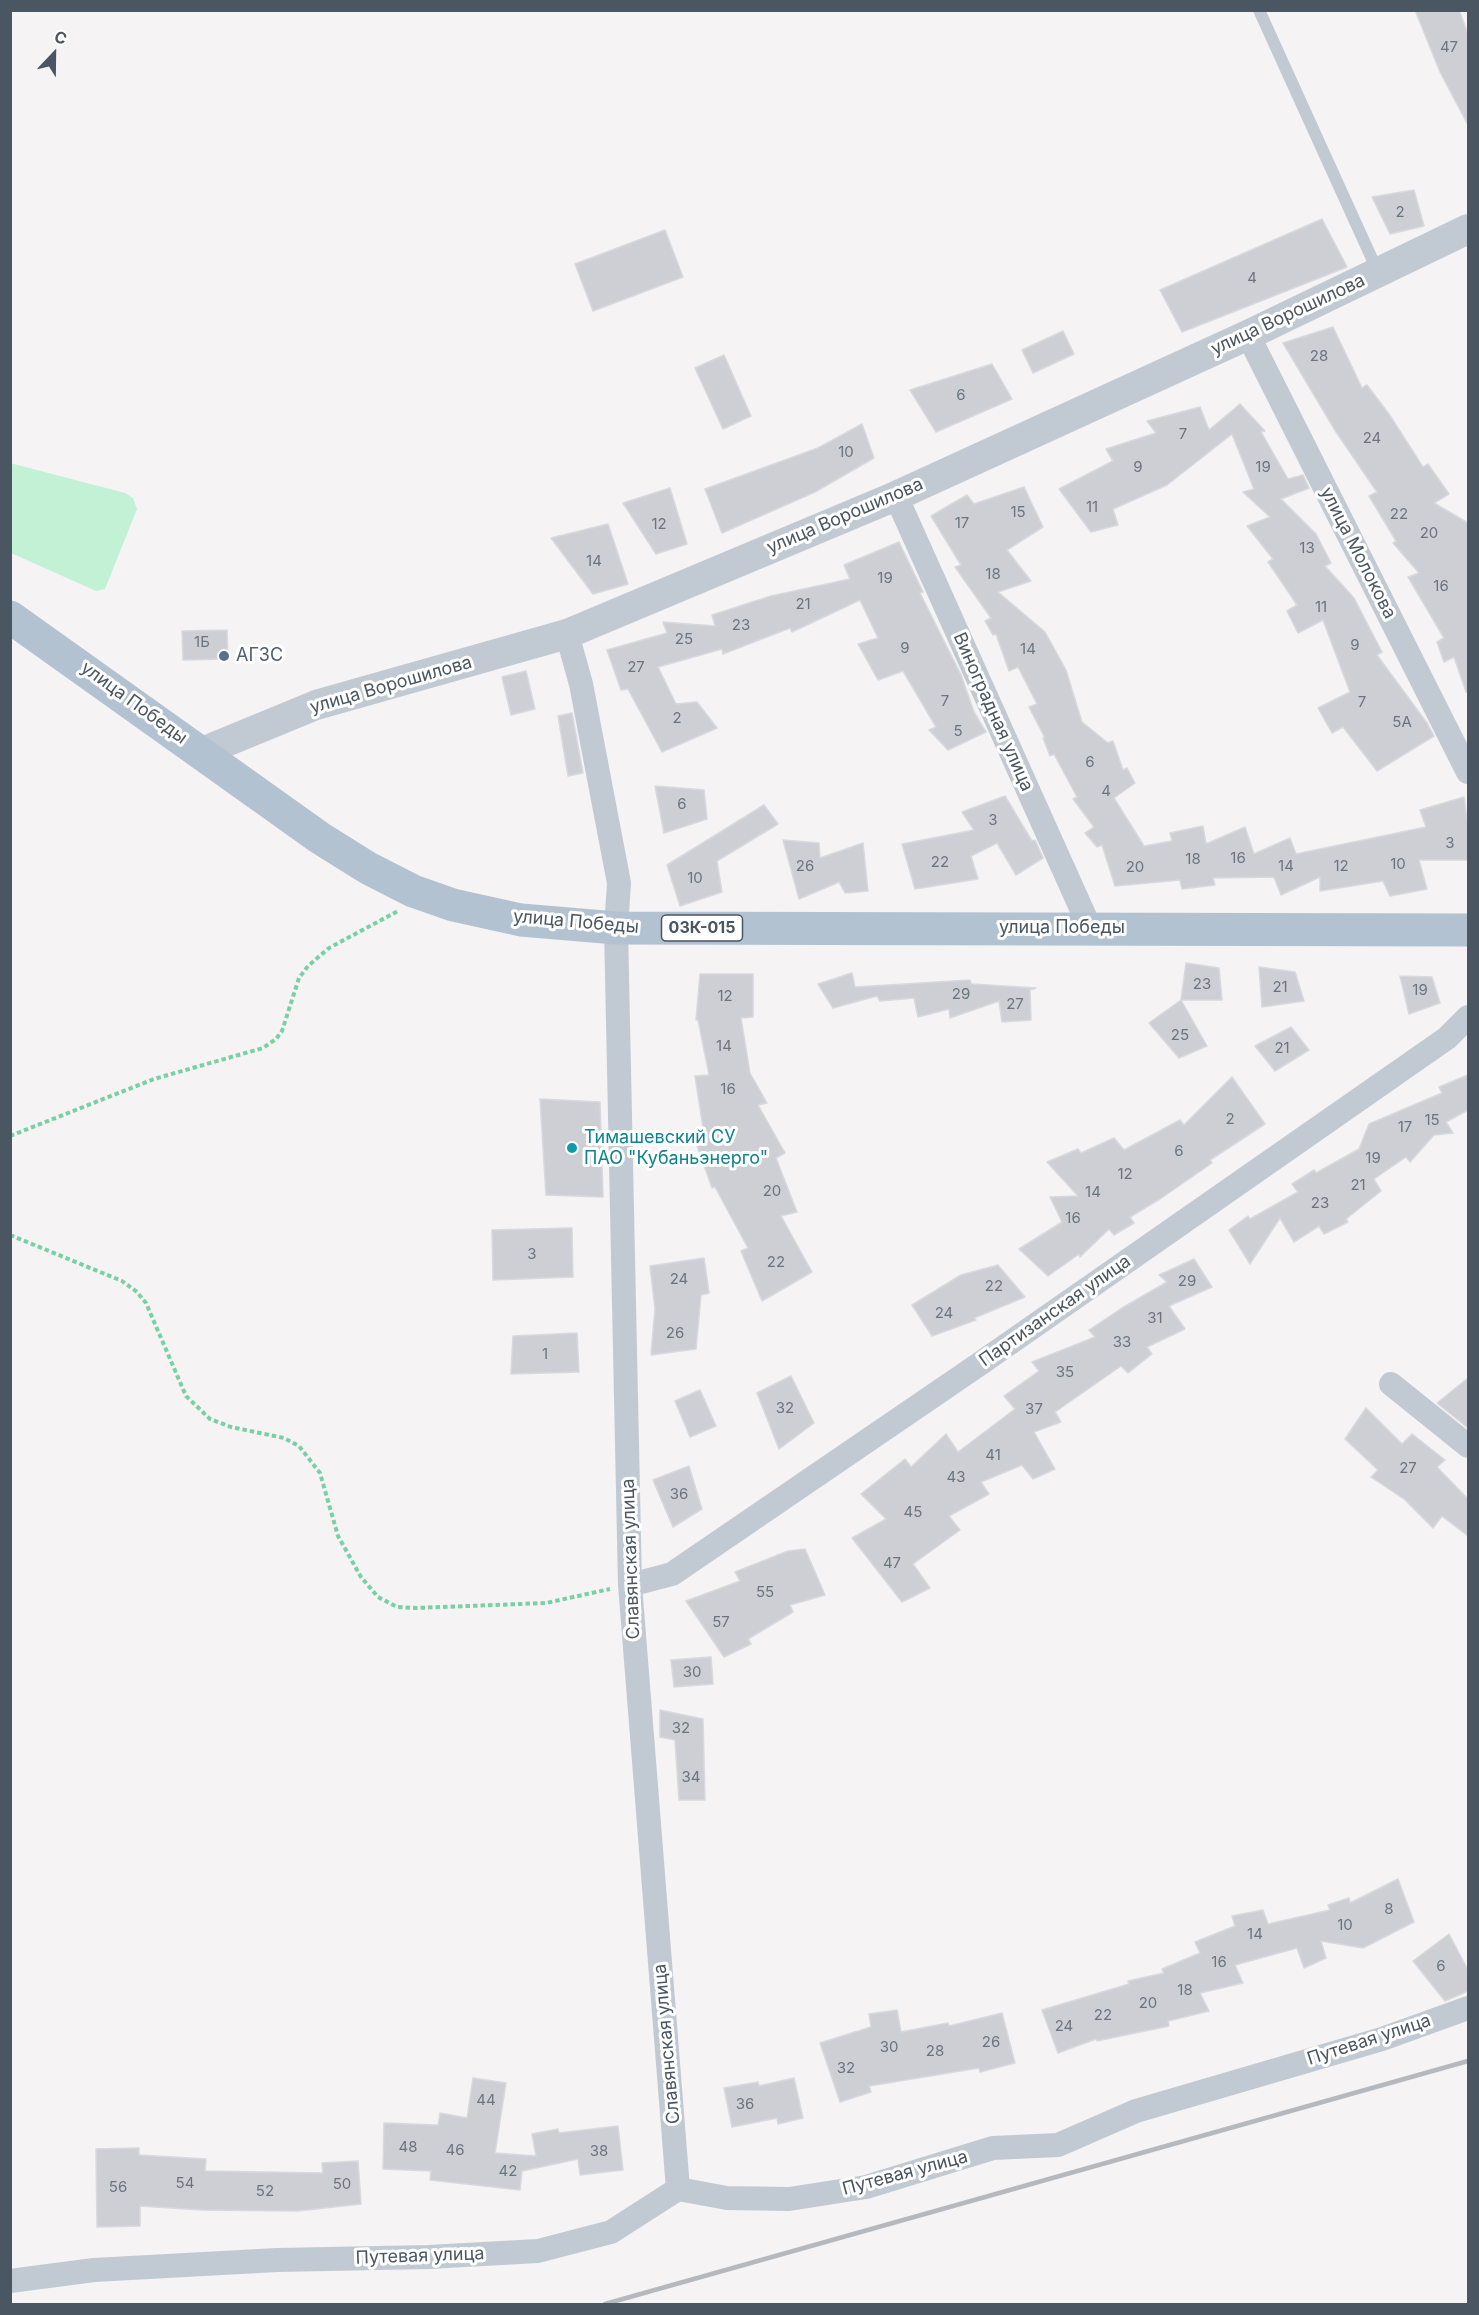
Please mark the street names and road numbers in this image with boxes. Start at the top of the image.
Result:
street label: улица Ворошилова [1208,270,1368,360]
street label: улица Ворошилова [764,473,926,559]
street label: улица Молокова [1316,484,1400,622]
street label: Виноградная улица [948,629,1038,795]
street label: улица Ворошилова [308,652,474,718]
street label: улица Победы [77,657,191,749]
street label: улица Победы [512,906,640,938]
road number: 03К-015 [662,915,742,941]
street label: улица Победы [999,917,1125,939]
street label: Партизанская улица [975,1251,1135,1371]
street label: Славянская улица [617,1478,645,1640]
street label: Славянская улица [649,1963,685,2125]
street label: Путевая улица [1304,2010,1434,2070]
street label: Путевая улица [840,2146,970,2200]
street label: Путевая улица [355,2243,485,2269]

